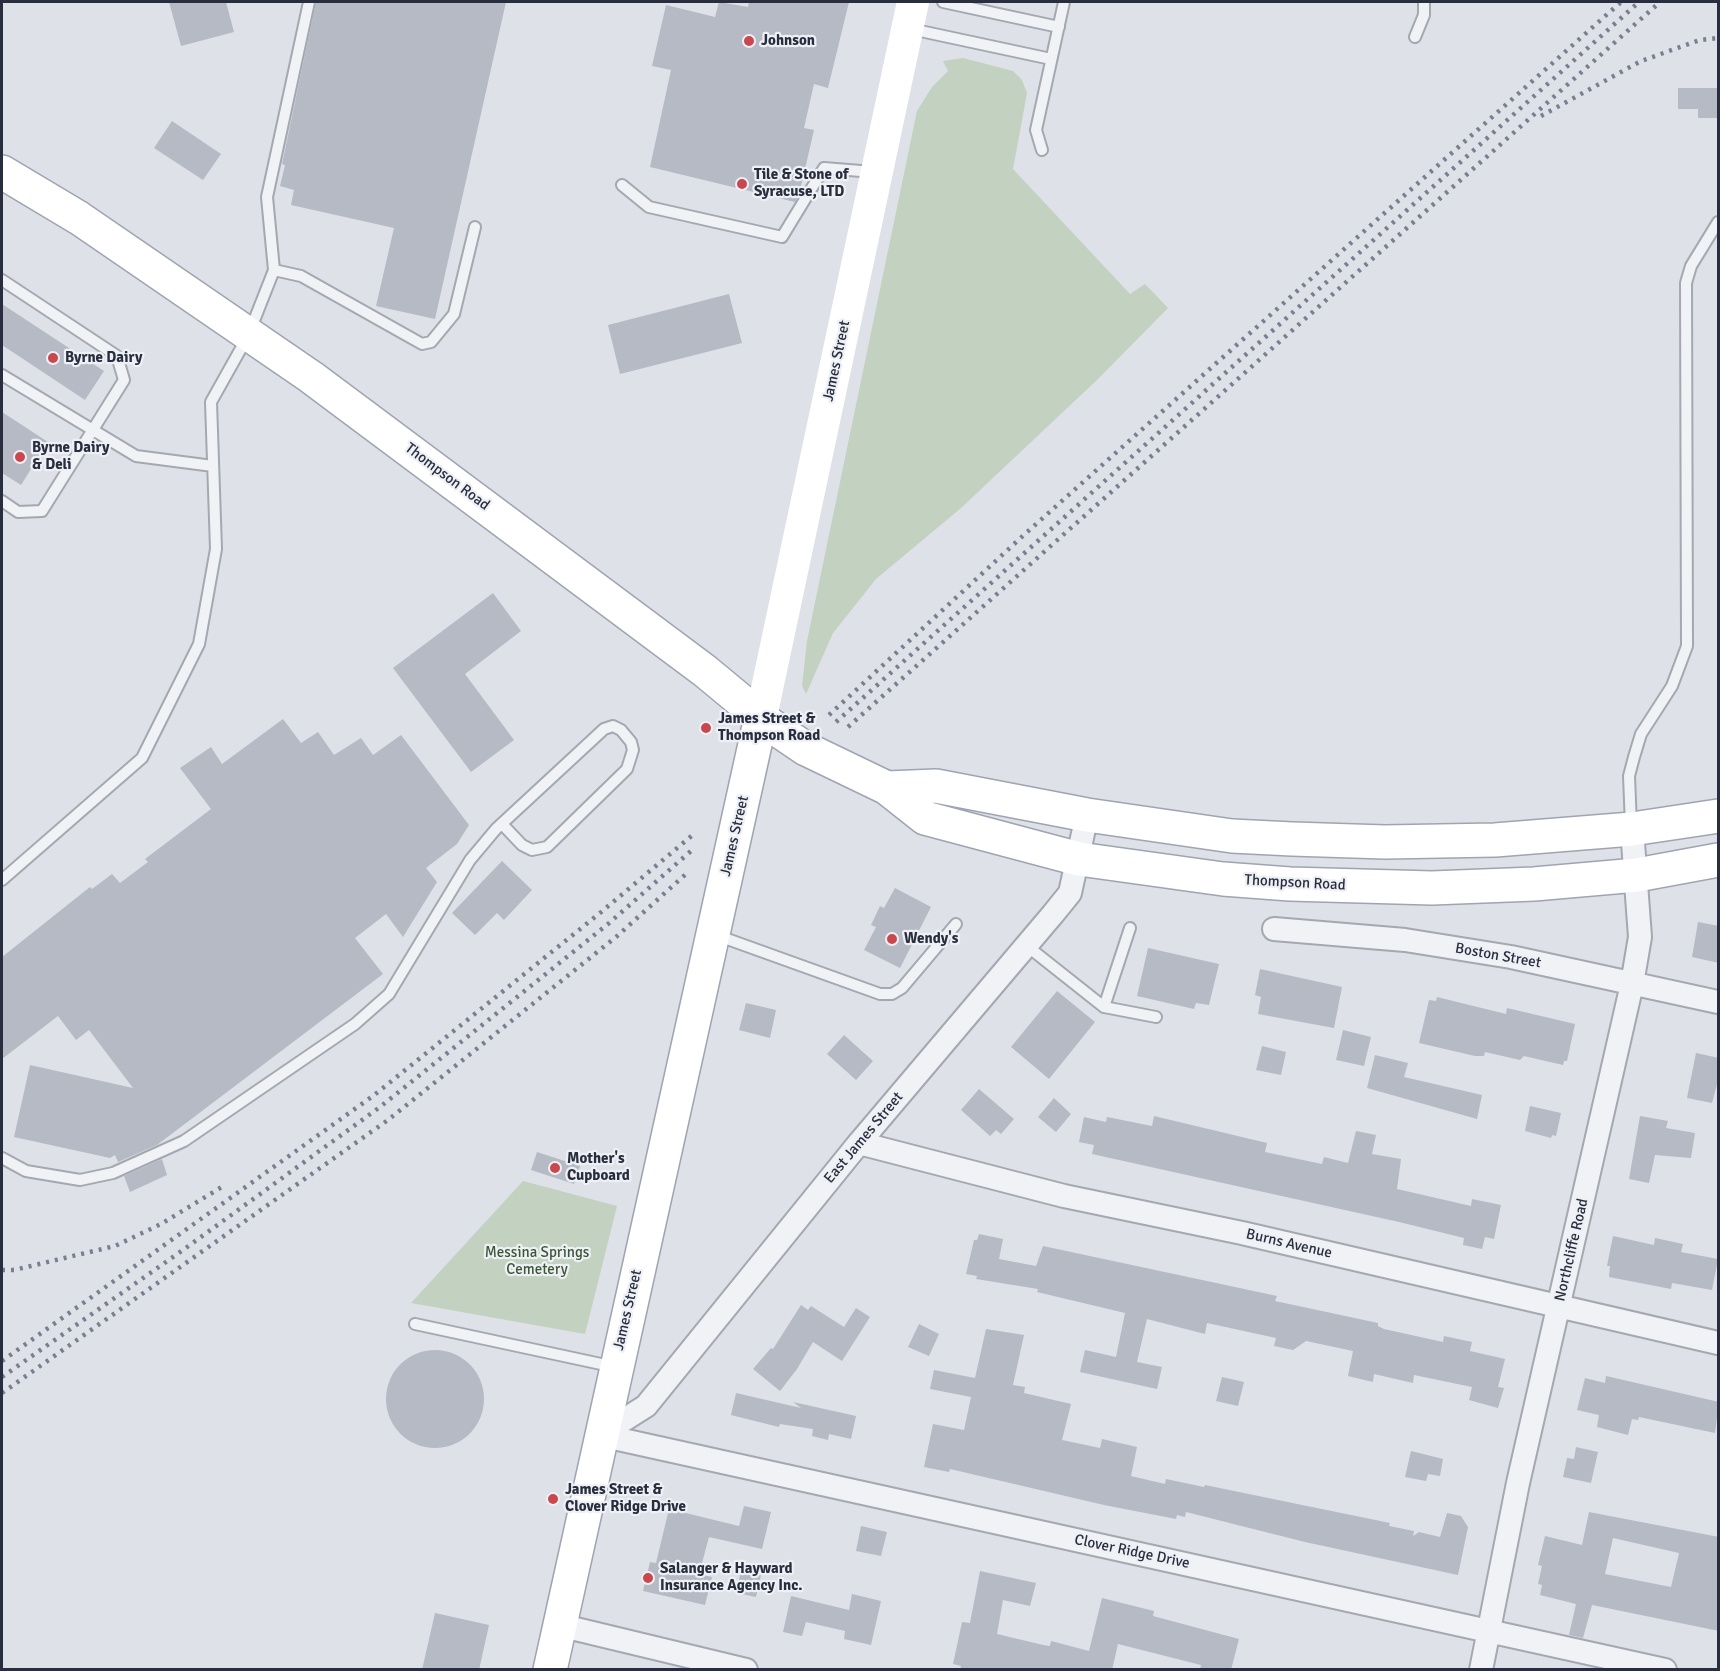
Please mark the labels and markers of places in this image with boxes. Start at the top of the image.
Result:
place label: Johnson [761,32,815,50]
marker: Johnson [742,34,756,48]
place label: Tile & Stone of Syracuse, LTD [754,166,848,201]
marker: Tile & Stone of Syracuse, LTD [735,177,749,191]
place label: Byrne Dairy [65,349,142,367]
marker: Byrne Dairy [46,351,60,365]
place label: Byrne Dairy & Deli [32,439,109,474]
marker: Byrne Dairy & Deli [13,450,27,464]
place label: James Street & Thompson Road [718,710,820,745]
marker: James Street & Thompson Road [699,721,713,735]
place label: Wendy's [904,930,958,948]
marker: Wendy's [885,932,899,946]
place label: Mother's Cupboard [567,1150,630,1185]
marker: Mother's Cupboard [548,1161,562,1175]
place label: James Street & Clover Ridge Drive [565,1481,686,1516]
marker: James Street & Clover Ridge Drive [546,1492,560,1506]
place label: Salanger & Hayward Insurance Agency Inc. [660,1560,803,1595]
marker: Salanger & Hayward Insurance Agency Inc. [641,1571,655,1585]

